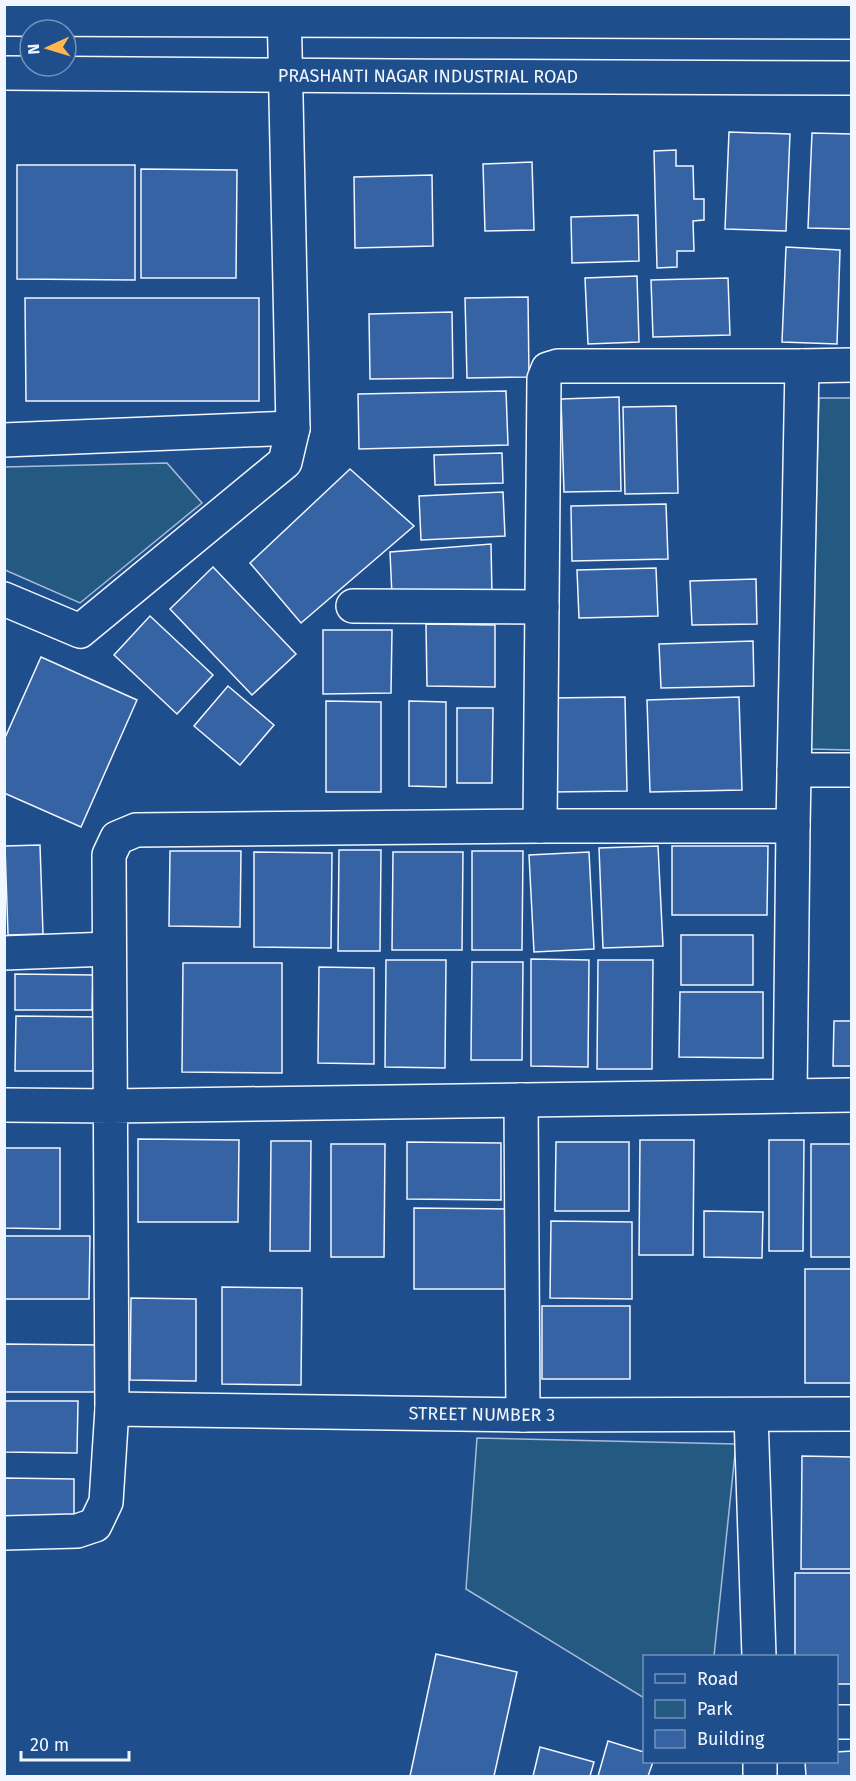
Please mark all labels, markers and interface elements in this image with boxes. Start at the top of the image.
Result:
north arrow [18,18,78,78]
text: N [24,43,43,55]
street label: PRASHANTI NAGAR INDUSTRIAL ROAD [278,65,578,88]
street label: STREET NUMBER 3 [409,1402,555,1426]
legend [643,1655,838,1763]
text: Road [697,1668,739,1690]
text: Park [697,1698,733,1720]
scale bar [21,1724,129,1762]
text: Building [697,1728,765,1750]
text: 20 m [30,1734,69,1756]

